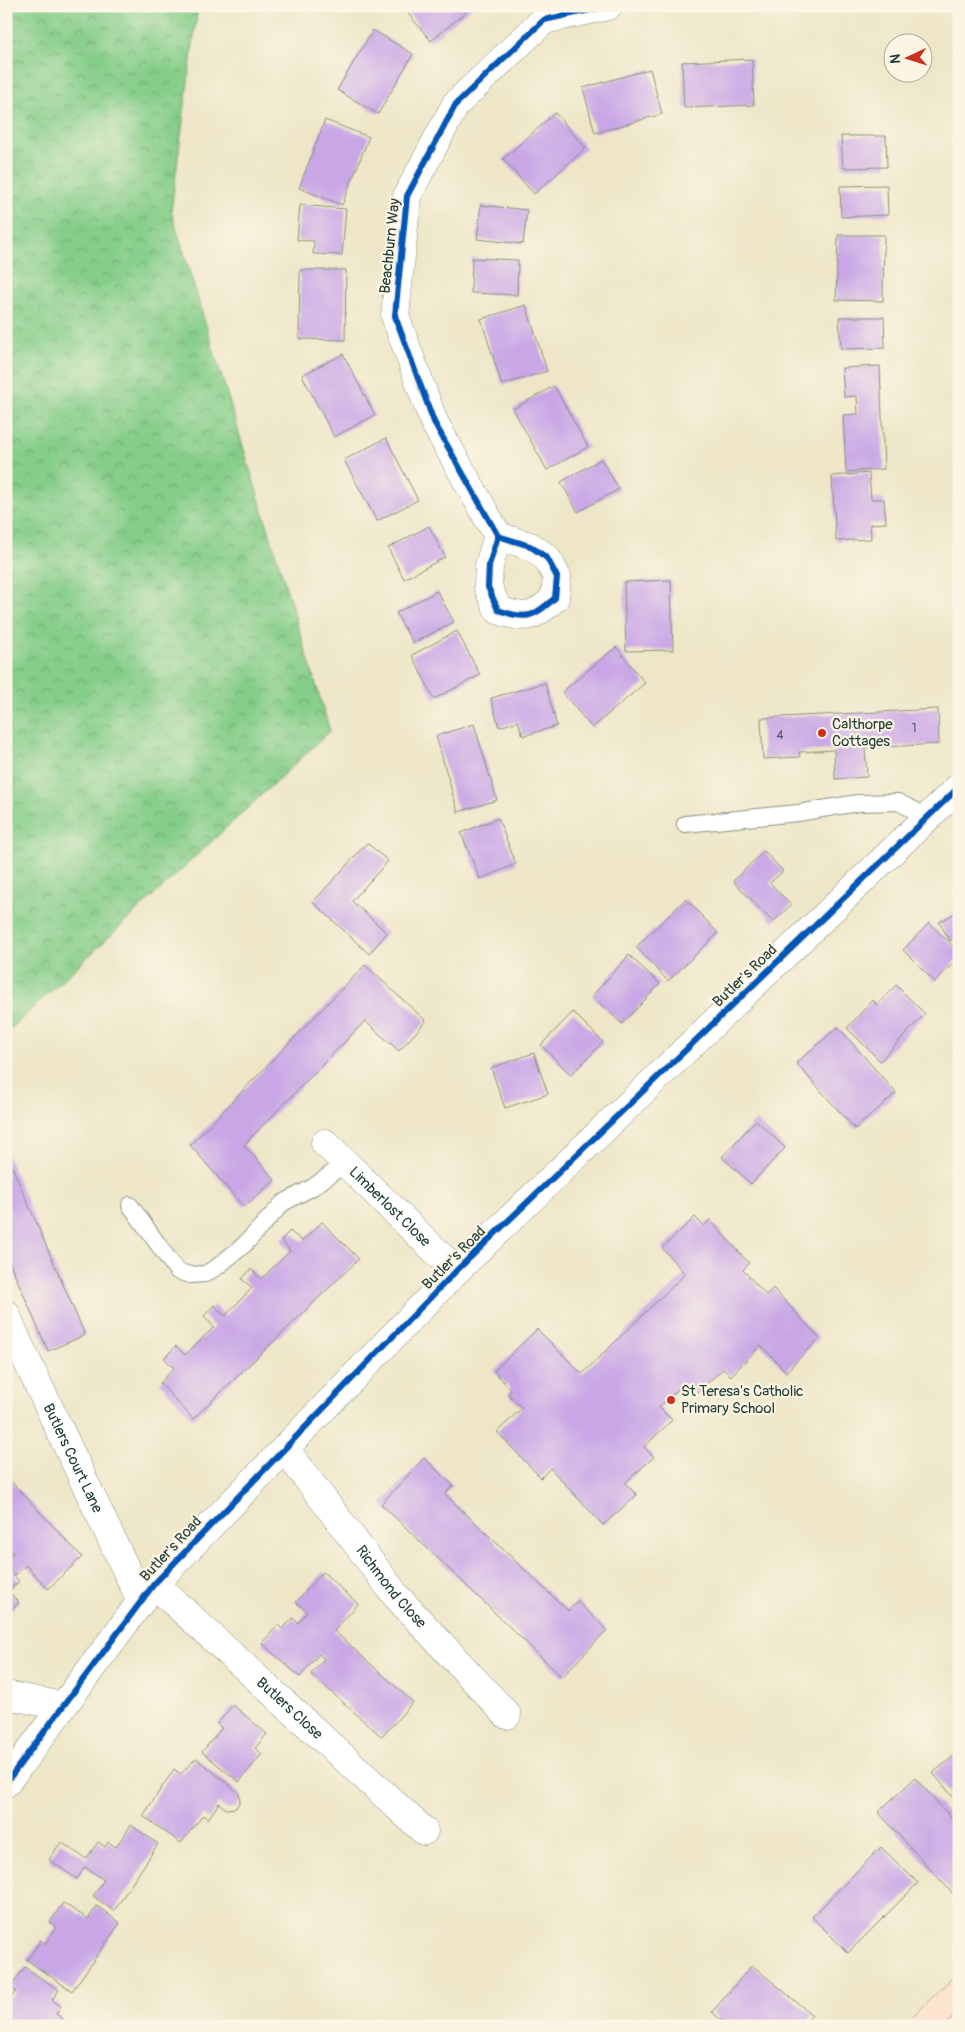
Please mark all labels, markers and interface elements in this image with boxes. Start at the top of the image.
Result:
north arrow [882,32,932,82]
text: N [887,54,904,64]
street label: Beachburn Way [376,197,405,295]
place label: Calthorpe Cottages [832,715,893,751]
house number: 1 [912,721,916,736]
marker: Calthorpe Cottages [816,727,828,739]
house number: 4 [777,728,784,743]
street label: Butler's Road [709,941,781,1011]
street label: Limberlost Close [345,1162,435,1251]
street label: Butler's Road [418,1222,490,1294]
place label: St Teresa's Catholic Primary School [681,1382,804,1418]
marker: St Teresa's Catholic Primary School [665,1394,677,1406]
street label: Butlers Court Lane [39,1400,107,1516]
street label: Butler's Road [136,1512,206,1586]
street label: Richmond Close [352,1542,431,1633]
street label: Butlers Close [253,1673,327,1744]

